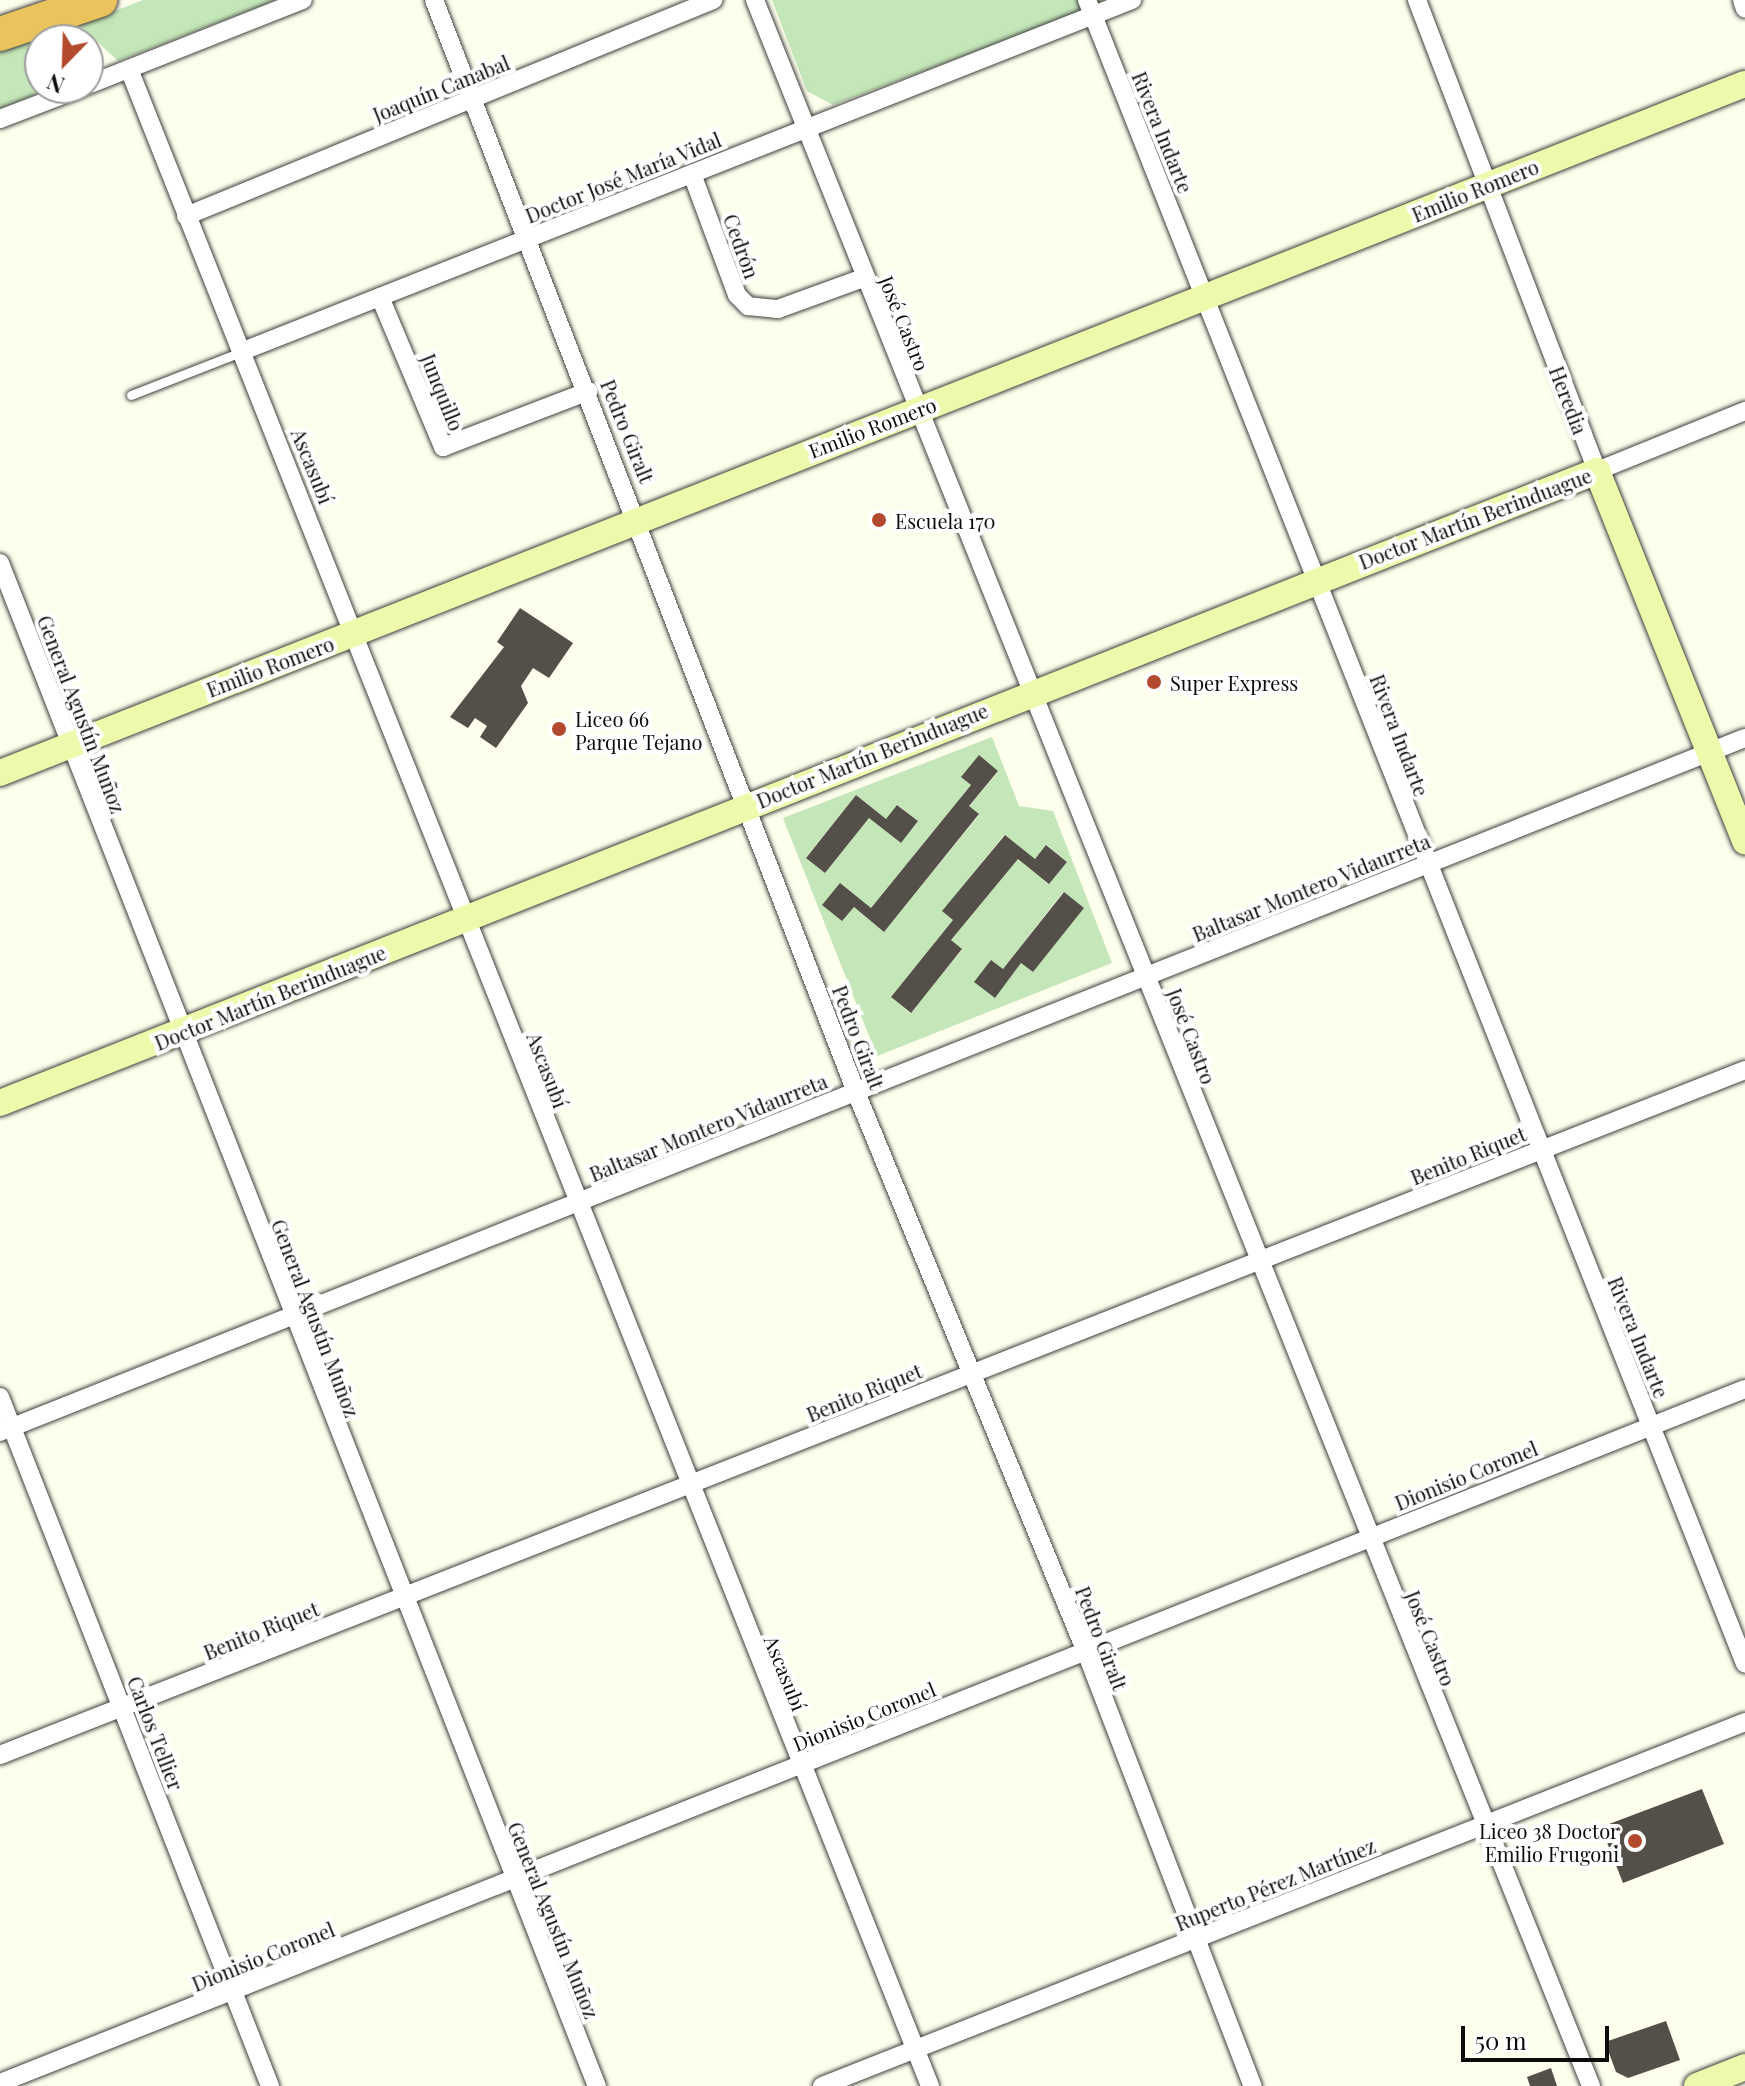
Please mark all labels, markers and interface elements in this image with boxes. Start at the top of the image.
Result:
north arrow [24,24,104,104]
street label: Joaquín Canabal [369,50,513,126]
text: N [42,67,69,101]
street label: Rivera Indarte [1128,68,1198,196]
street label: Doctor José María Vidal [521,126,725,228]
street label: Emilio Romero [1408,154,1542,226]
street label: Cedrón [719,210,765,282]
street label: José Castro [875,272,935,374]
street label: Junquillo [417,350,469,434]
street label: Heredia [1545,363,1593,437]
street label: Pedro Giralt [596,376,660,486]
street label: Emilio Romero [805,392,939,462]
street label: Ascasubí [287,425,339,507]
street label: Doctor Martín Berinduague [1355,462,1595,574]
place label: Escuela 170 [895,508,996,532]
marker: Escuela 170 [870,511,888,529]
street label: General Agustín Muñoz [33,611,131,817]
street label: Emilio Romero [203,631,337,701]
place label: Super Express [1170,670,1299,694]
street label: Rivera Indarte [1366,671,1434,799]
marker: Super Express [1145,673,1163,691]
street label: Doctor Martín Berinduague [753,697,991,813]
place label: Liceo 66 Parque Tejano [575,706,703,753]
marker: Liceo 66 Parque Tejano [550,720,568,738]
street label: Baltasar Montero Vidaurreta [1188,828,1434,946]
street label: Doctor Martín Berinduague [151,939,389,1055]
street label: Pedro Giralt [828,982,890,1092]
street label: José Castro [1163,985,1221,1087]
street label: Ascasubí [523,1029,573,1111]
street label: Baltasar Montero Vidaurreta [585,1068,831,1186]
street label: Benito Riquet [1407,1121,1529,1189]
street label: General Agustín Muñoz [267,1215,365,1421]
street label: Rivera Indarte [1604,1273,1674,1401]
street label: Benito Riquet [803,1358,925,1426]
street label: Dionisio Coronel [1391,1435,1541,1515]
street label: Pedro Giralt [1071,1583,1133,1693]
street label: José Castro [1401,1587,1461,1689]
street label: Benito Riquet [200,1596,322,1664]
street label: Ascasubí [760,1632,812,1714]
street label: Carlos Tellier [123,1672,189,1794]
street label: Dionisio Coronel [789,1676,939,1756]
street label: General Agustín Muñoz [503,1818,605,2022]
place label: Liceo 38 Doctor Emilio Frugoni [1479,1818,1619,1865]
marker: Liceo 38 Doctor Emilio Frugoni [1626,1832,1644,1850]
street label: Ruperto Pérez Martínez [1171,1833,1379,1935]
street label: Dionisio Coronel [188,1916,338,1996]
scale bar [1465,2010,1613,2060]
text: 50 m [1475,2024,1527,2056]

